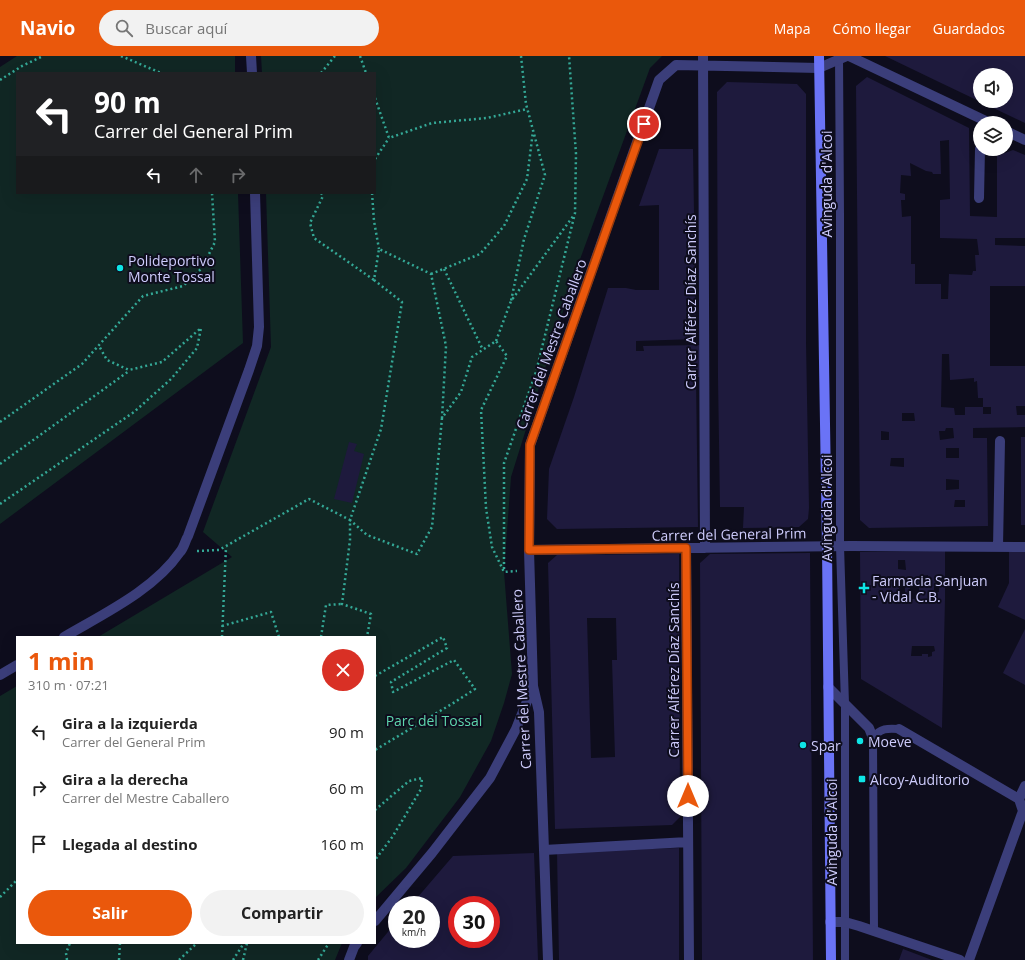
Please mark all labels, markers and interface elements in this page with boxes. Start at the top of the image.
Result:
search box [99,10,379,46]
text: Navio [20,15,75,41]
icon: search [113,17,135,39]
text: Buscar aquí [145,18,227,38]
text: Mapa [774,19,810,38]
text: Cómo llegar [832,19,911,38]
text: Guardados [933,19,1005,38]
map controls [973,68,1013,156]
button: sound [973,68,1013,108]
text: 90 m [94,83,161,121]
icon: left [28,88,80,140]
pin [627,107,661,141]
icon: arrive [633,113,655,135]
button: layers [973,116,1013,156]
text: Carrer del General Prim [94,119,293,143]
street label: Avinguda d'Alcoi [817,131,836,237]
icon: left [143,164,165,186]
icon: ahead [185,164,207,186]
icon: right [227,164,249,186]
street label: Carrer Alférez Díaz Sanchís [681,214,700,390]
place label: Polideportivo Monte Tossal [128,251,215,286]
street label: Carrer del Mestre Caballero [511,256,591,432]
marker: Polideportivo Monte Tossal [115,263,125,273]
street label: Avinguda d'Alcoi [817,455,836,561]
street label: Carrer del General Prim [652,523,806,545]
place label: Farmacia Sanjuan - Vidal C.B. [872,571,988,606]
street label: Carrer Alférez Díaz Sanchís [664,582,683,758]
marker: Farmacia Sanjuan - Vidal C.B. [859,583,869,593]
street label: Carrer del Mestre Caballero [507,589,535,769]
text: 1 min [28,644,95,677]
button: close [322,649,364,691]
text: 310 m · 07:21 [28,676,109,694]
park label: Parc del Tossal [386,711,482,730]
text: Gira a la izquierda [62,713,198,733]
icon: left [28,721,50,743]
text: 90 m [329,722,364,742]
place label: Moeve [868,732,912,751]
text: Carrer del General Prim [62,733,206,751]
place label: Spar [811,736,841,755]
marker: Moeve [855,736,865,746]
marker: Spar [798,740,808,750]
text: Gira a la derecha [62,769,188,789]
place label: Alcoy-Auditorio [870,770,970,789]
marker: Alcoy-Auditorio [857,774,867,784]
position arrow [667,775,709,817]
icon: right [28,777,50,799]
text: 60 m [329,778,364,798]
street label: Avinguda d'Alcoi [822,779,841,885]
text: Carrer del Mestre Caballero [62,789,229,807]
icon: arrive [28,833,50,855]
text: Llegada al destino [62,834,197,854]
text: 160 m [320,834,364,854]
button: Salir [28,890,192,936]
button: Compartir [200,890,364,936]
speed limit sign: 30 [448,896,500,948]
text: 20 [403,903,425,930]
text: km/h [402,925,426,939]

